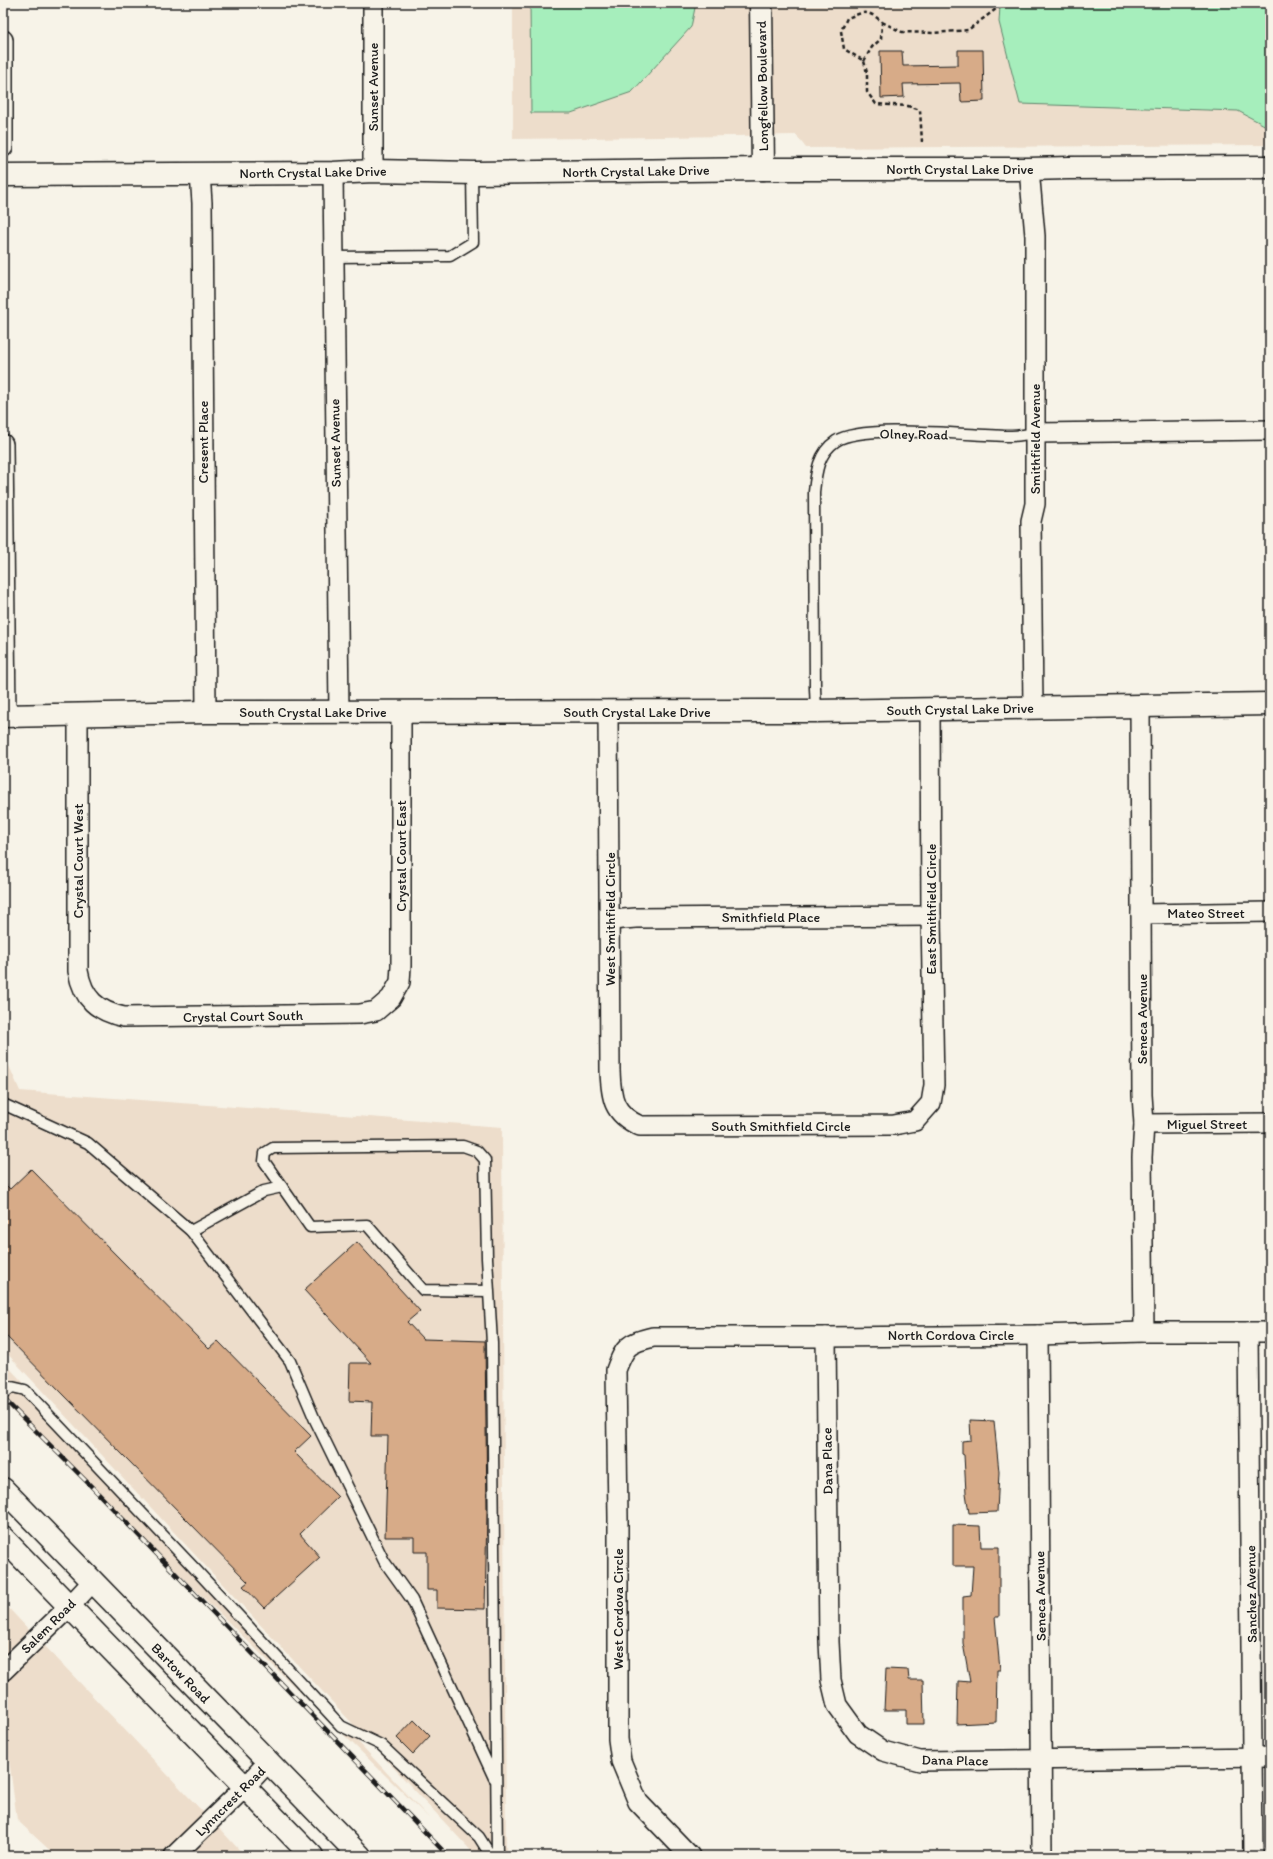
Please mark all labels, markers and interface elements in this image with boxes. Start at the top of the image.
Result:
street label: Longfellow Boulevard [753,20,772,151]
street label: Sunset Avenue [365,42,382,131]
street label: North Crystal Lake Drive [886,161,1034,178]
street label: North Crystal Lake Drive [562,162,710,181]
street label: North Crystal Lake Drive [239,163,387,182]
street label: Smithfield Avenue [1027,383,1044,494]
street label: Sunset Avenue [326,398,345,487]
street label: Cresent Place [195,400,212,483]
street label: Olney Road [880,425,949,444]
street label: South Crystal Lake Drive [886,700,1034,719]
street label: South Crystal Lake Drive [239,704,387,721]
street label: South Crystal Lake Drive [563,704,711,721]
street label: Crystal Court East [393,800,410,912]
street label: Crystal Court West [70,804,87,918]
street label: East Smithfield Circle [923,843,940,974]
street label: West Smithfield Circle [602,852,619,986]
street label: Mateo Street [1167,905,1245,922]
street label: Smithfield Place [722,909,821,926]
street label: Seneca Avenue [1134,974,1151,1064]
street label: Crystal Court South [183,1007,304,1026]
street label: Miguel Street [1167,1116,1247,1133]
street label: South Smithfield Circle [711,1118,851,1135]
street label: North Cordova Circle [888,1327,1014,1344]
street label: Dana Place [818,1427,837,1495]
street label: Sanchez Avenue [1242,1545,1261,1643]
street label: West Cordova Circle [610,1548,627,1670]
street label: Seneca Avenue [1031,1550,1050,1641]
street label: Salem Road [17,1595,80,1657]
street label: Bartow Road [148,1640,214,1707]
street label: Dana Place [921,1751,989,1770]
street label: Lynncrest Road [192,1762,269,1840]

